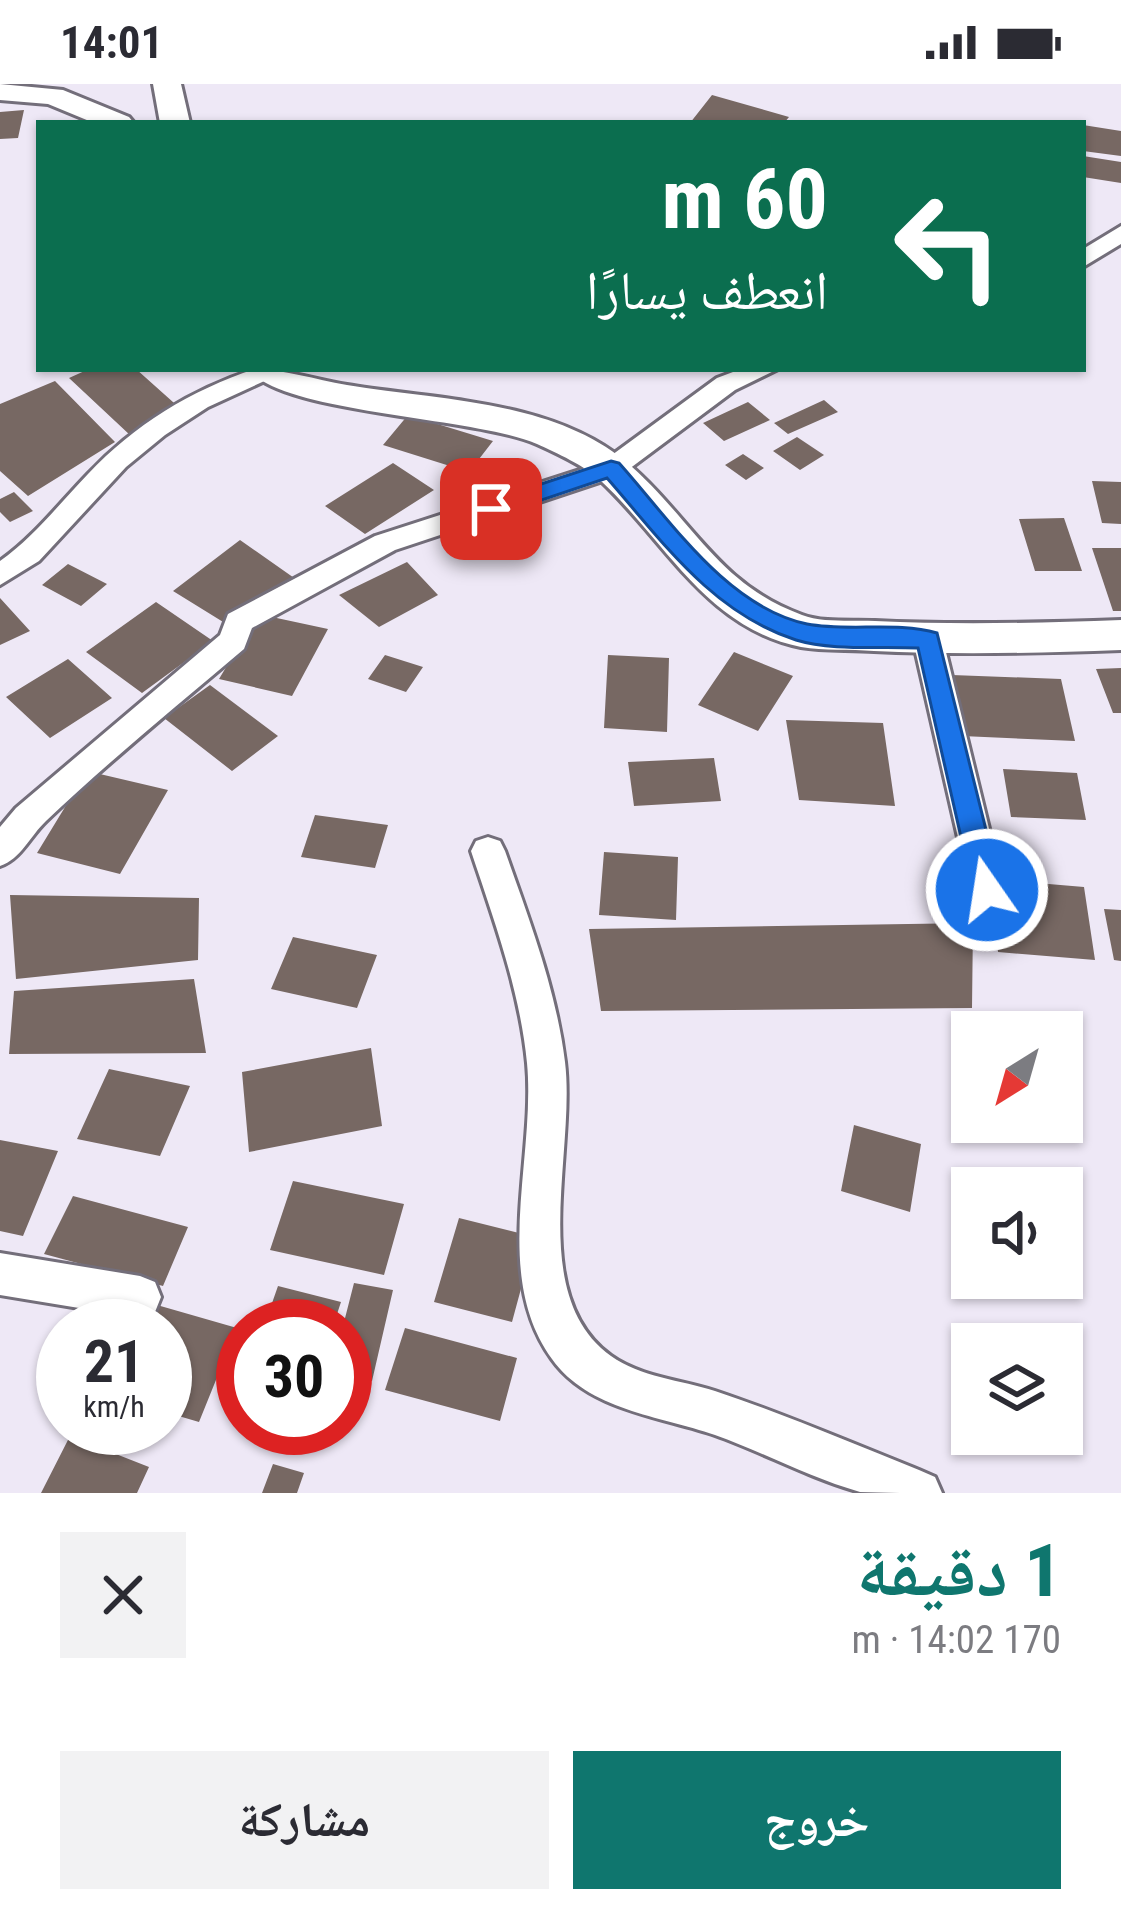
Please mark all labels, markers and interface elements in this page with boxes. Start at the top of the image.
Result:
text: 14:01 [60,16,163,69]
text: 60 m [661,150,828,249]
icon: left [870,168,1026,324]
text: انعطف يسارًا [586,259,828,322]
pin [440,458,542,560]
icon: arrive [458,476,524,542]
position arrow [924,827,1050,953]
north arrow [951,1011,1083,1143]
map controls [951,1011,1083,1455]
button: sound [951,1167,1083,1299]
speed limit sign: 30 [216,1299,372,1455]
button: layers [951,1323,1083,1455]
text: 21 [84,1326,144,1397]
text: km/h [83,1389,145,1424]
text: 1 دقيقة [857,1529,1061,1614]
button: close [60,1532,186,1658]
text: 170 m · 14:02 [851,1617,1061,1663]
button: مشاركة [60,1751,549,1889]
button: خروج [573,1751,1061,1889]

